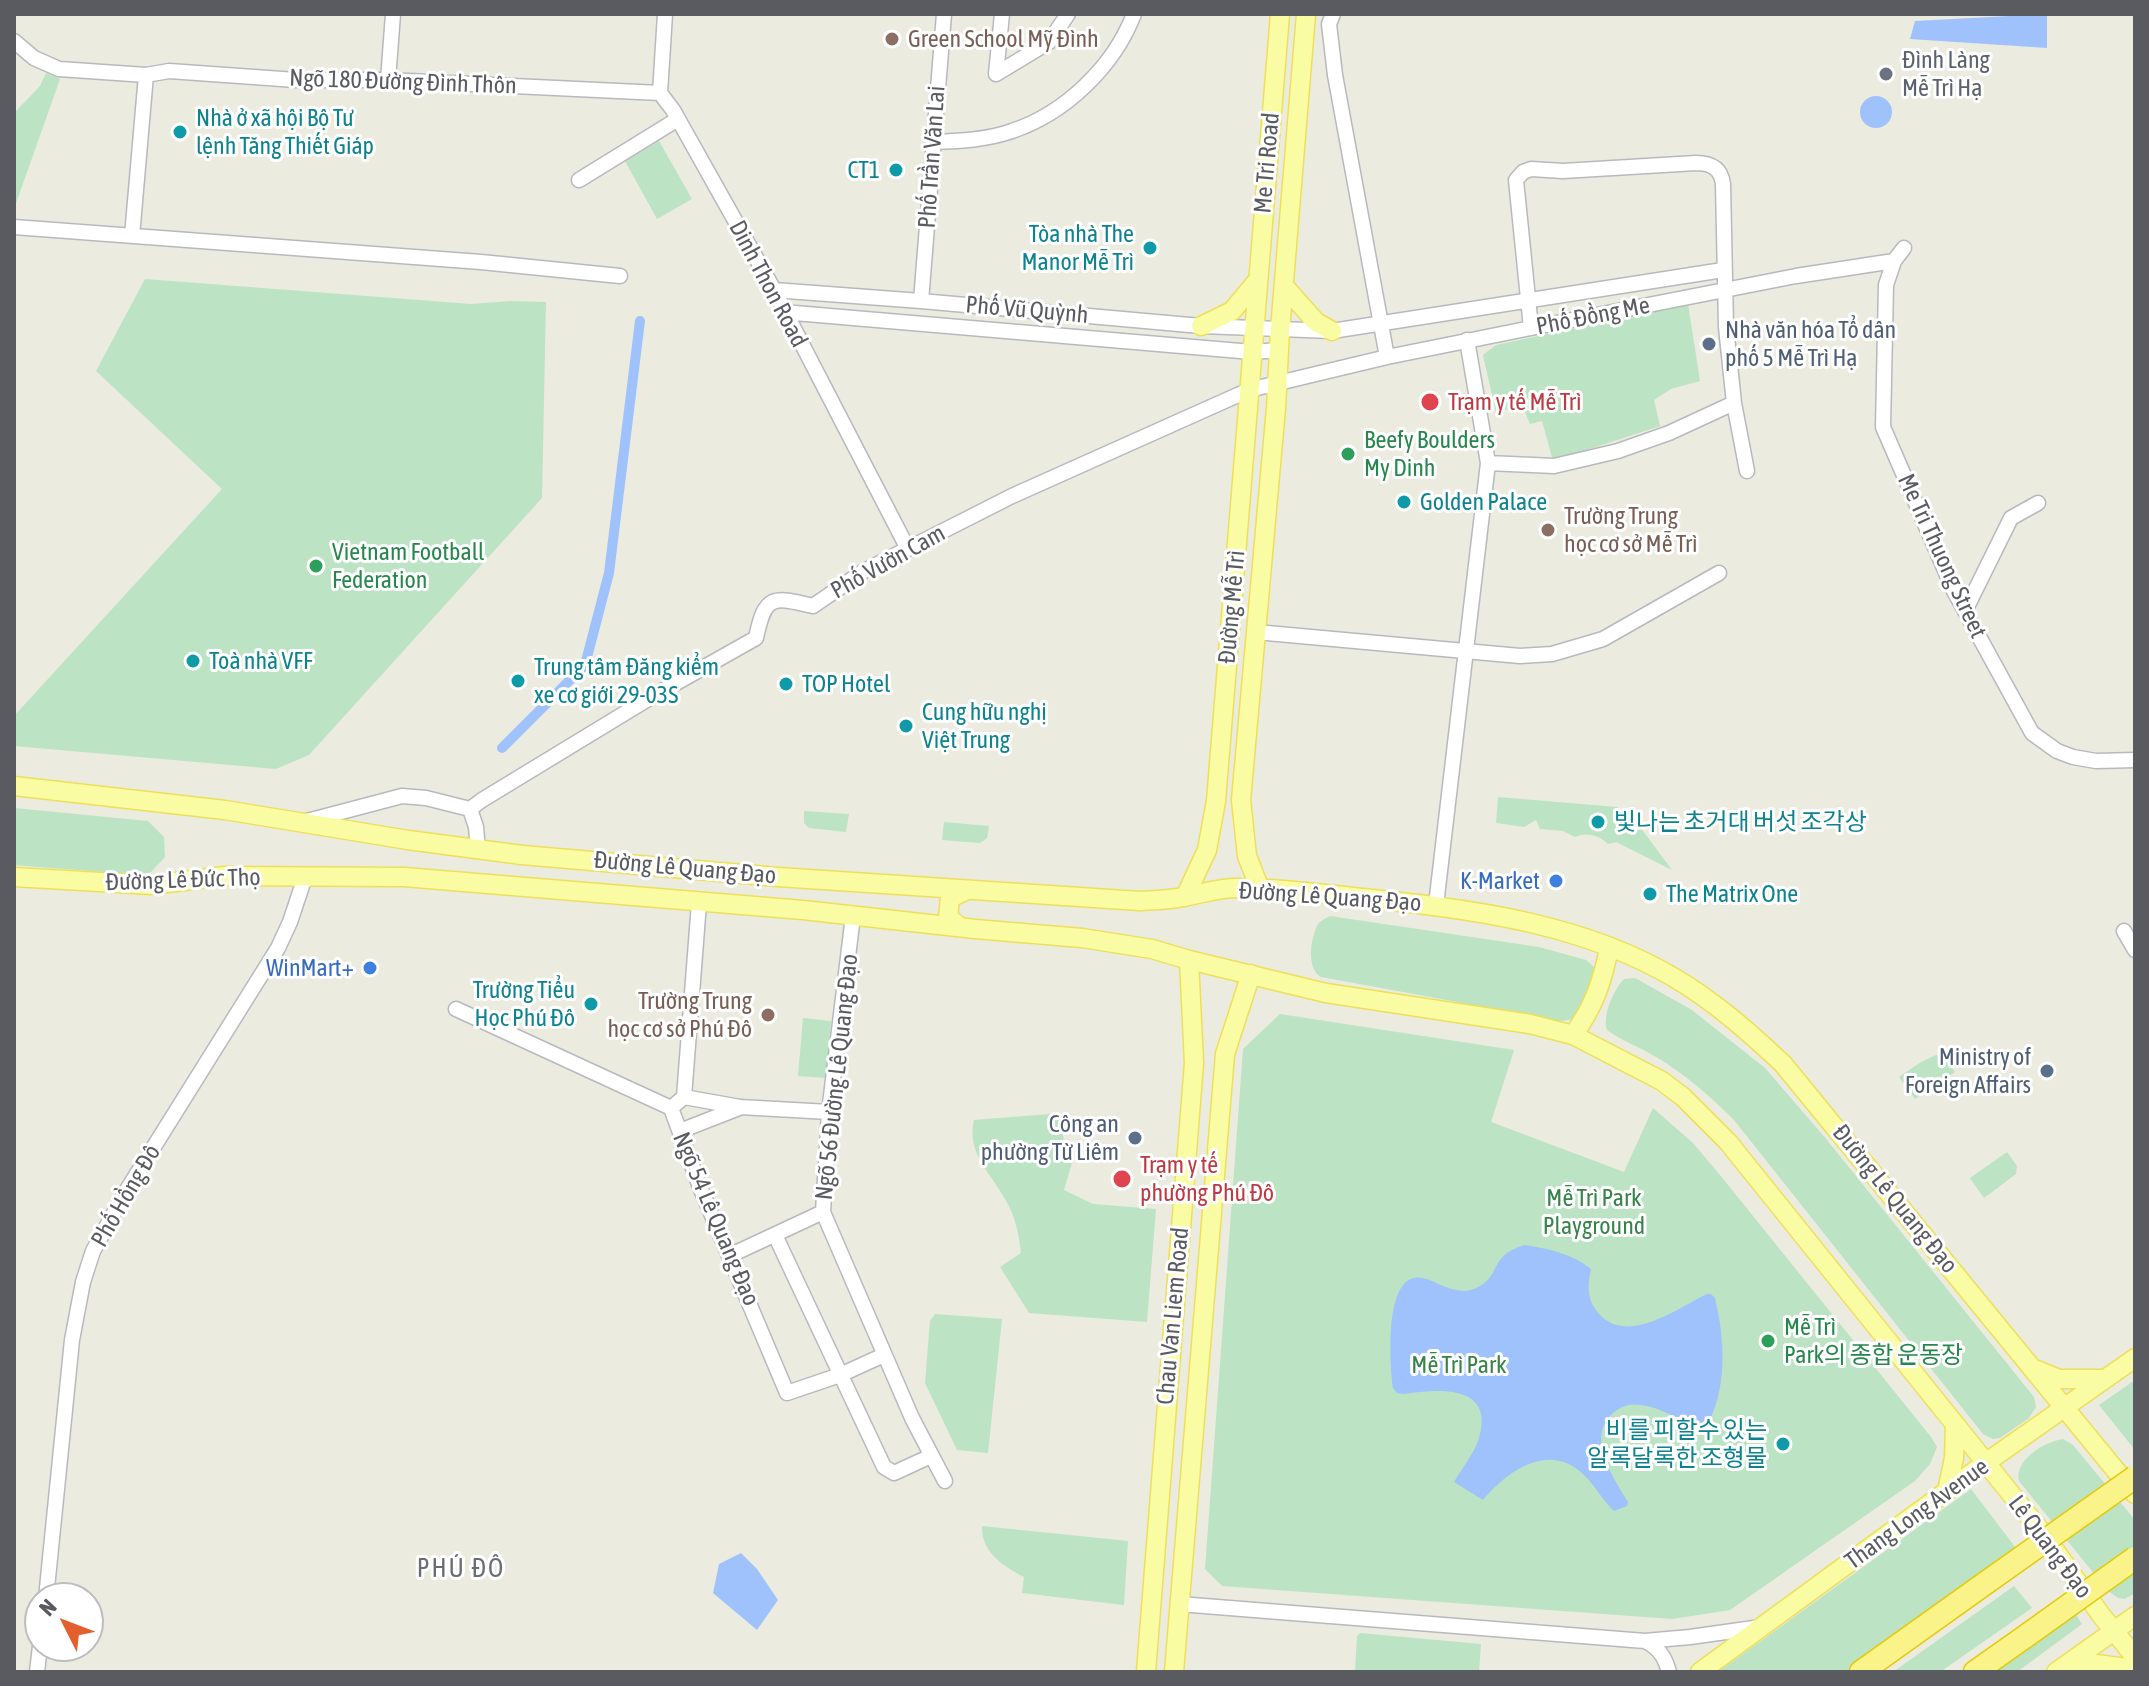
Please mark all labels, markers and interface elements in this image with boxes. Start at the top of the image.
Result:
place label: Green School Mỹ Đình [908,25,1099,53]
marker: Green School Mỹ Đình [883,30,901,48]
place label: Đình Làng Mễ Trì Hạ [1902,46,1990,102]
street label: Ngõ 180 Đường Đình Thôn [289,64,517,100]
marker: Đình Làng Mễ Trì Hạ [1877,65,1895,83]
street label: Phố Trần Văn Lai [913,85,951,229]
place label: Nhà ở xã hội Bộ Tư lệnh Tăng Thiết Giáp [196,104,374,160]
street label: Me Tri Road [1248,111,1286,215]
marker: Nhà ở xã hội Bộ Tư lệnh Tăng Thiết Giáp [171,123,189,141]
place label: CT1 [847,156,880,184]
marker: CT1 [887,161,905,179]
street label: Dinh Thon Road [723,216,813,352]
place label: Tòa nhà The Manor Mễ Trì [1022,220,1134,276]
marker: Tòa nhà The Manor Mễ Trì [1141,239,1159,257]
street label: Phố Vũ Quỳnh [964,290,1090,330]
street label: Phố Đồng Me [1534,291,1652,341]
place label: Nhà văn hóa Tổ dân phố 5 Mễ Trì Hạ [1725,316,1896,372]
marker: Nhà văn hóa Tổ dân phố 5 Mễ Trì Hạ [1700,335,1718,353]
place label: Trạm y tế Mễ Trì [1448,388,1581,416]
marker: Trạm y tế Mễ Trì [1419,391,1441,413]
place label: Beefy Boulders My Dinh [1364,426,1495,482]
marker: Beefy Boulders My Dinh [1339,445,1357,463]
street label: Me Tri Thuong Street [1891,469,1993,643]
place label: Golden Palace [1420,488,1547,516]
marker: Golden Palace [1395,493,1413,511]
place label: Trường Trung học cơ sở Mễ Trì [1564,502,1698,558]
street label: Phố Vườn Cam [826,519,950,605]
marker: Trường Trung học cơ sở Mễ Trì [1539,521,1557,539]
place label: Vietnam Football Federation [332,538,484,594]
street label: Đường Mễ Trì [1213,549,1251,665]
marker: Vietnam Football Federation [307,557,325,575]
place label: Toà nhà VFF [209,647,313,675]
marker: Toà nhà VFF [184,652,202,670]
place label: Trung tâm Đăng kiểm xe cơ giới 29-03S [534,653,719,709]
place label: TOP Hotel [802,670,890,698]
marker: Trung tâm Đăng kiểm xe cơ giới 29-03S [509,672,527,690]
marker: TOP Hotel [777,675,795,693]
place label: Cung hữu nghị Việt Trung [922,698,1047,754]
marker: Cung hữu nghị Việt Trung [897,717,915,735]
place label: 빛나는 초거대 버섯 조각상 [1614,808,1867,836]
marker: 빛나는 초거대 버섯 조각상 [1589,813,1607,831]
street label: Đường Lê Quang Đạo [593,846,777,890]
street label: Đường Lê Đức Thọ [105,863,261,897]
place label: K-Market [1460,867,1540,895]
marker: K-Market [1547,872,1565,890]
street label: Đường Lê Quang Đạo [1238,876,1422,918]
place label: The Matrix One [1666,880,1798,908]
marker: The Matrix One [1641,885,1659,903]
street label: Ngõ 56 Đường Lê Quang Đạo [810,953,864,1201]
place label: WinMart+ [266,954,354,982]
marker: WinMart+ [361,959,379,977]
place label: Trường Tiểu Học Phú Đô [473,976,575,1032]
place label: Trường Trung học cơ sở Phú Đô [607,987,752,1043]
marker: Trường Tiểu Học Phú Đô [582,995,600,1013]
marker: Trường Trung học cơ sở Phú Đô [759,1006,777,1024]
place label: Ministry of Foreign Affairs [1905,1043,2031,1099]
marker: Ministry of Foreign Affairs [2038,1062,2056,1080]
place label: Công an phường Từ Liêm [981,1110,1119,1166]
street label: Đường Lê Quang Đạo [1826,1119,1964,1279]
street label: Ngõ 54 Lê Quang Đạo [666,1128,766,1310]
marker: Công an phường Từ Liêm [1126,1129,1144,1147]
street label: Phố Hồng Đô [85,1140,167,1252]
place label: Trạm y tế phường Phú Đô [1140,1151,1274,1207]
marker: Trạm y tế phường Phú Đô [1111,1168,1133,1190]
park label: Mễ Trì Park Playground [1543,1184,1645,1240]
street label: Chau Van Liem Road [1151,1226,1195,1406]
place label: Mễ Trì Park의 종합 운동장 [1784,1313,1963,1369]
marker: Mễ Trì Park의 종합 운동장 [1759,1332,1777,1350]
park label: Mễ Trì Park [1411,1351,1507,1379]
place label: 비를 피할수 있는 알록달록한 조형물 [1587,1416,1767,1472]
marker: 비를 피할수 있는 알록달록한 조형물 [1774,1435,1792,1453]
street label: Thang Long Avenue [1840,1452,1994,1576]
street label: Lê Quang Đạo [2002,1490,2098,1604]
district label: PHÚ ĐÔ [417,1553,505,1585]
north arrow [24,1582,104,1662]
text: N [34,1594,62,1621]

